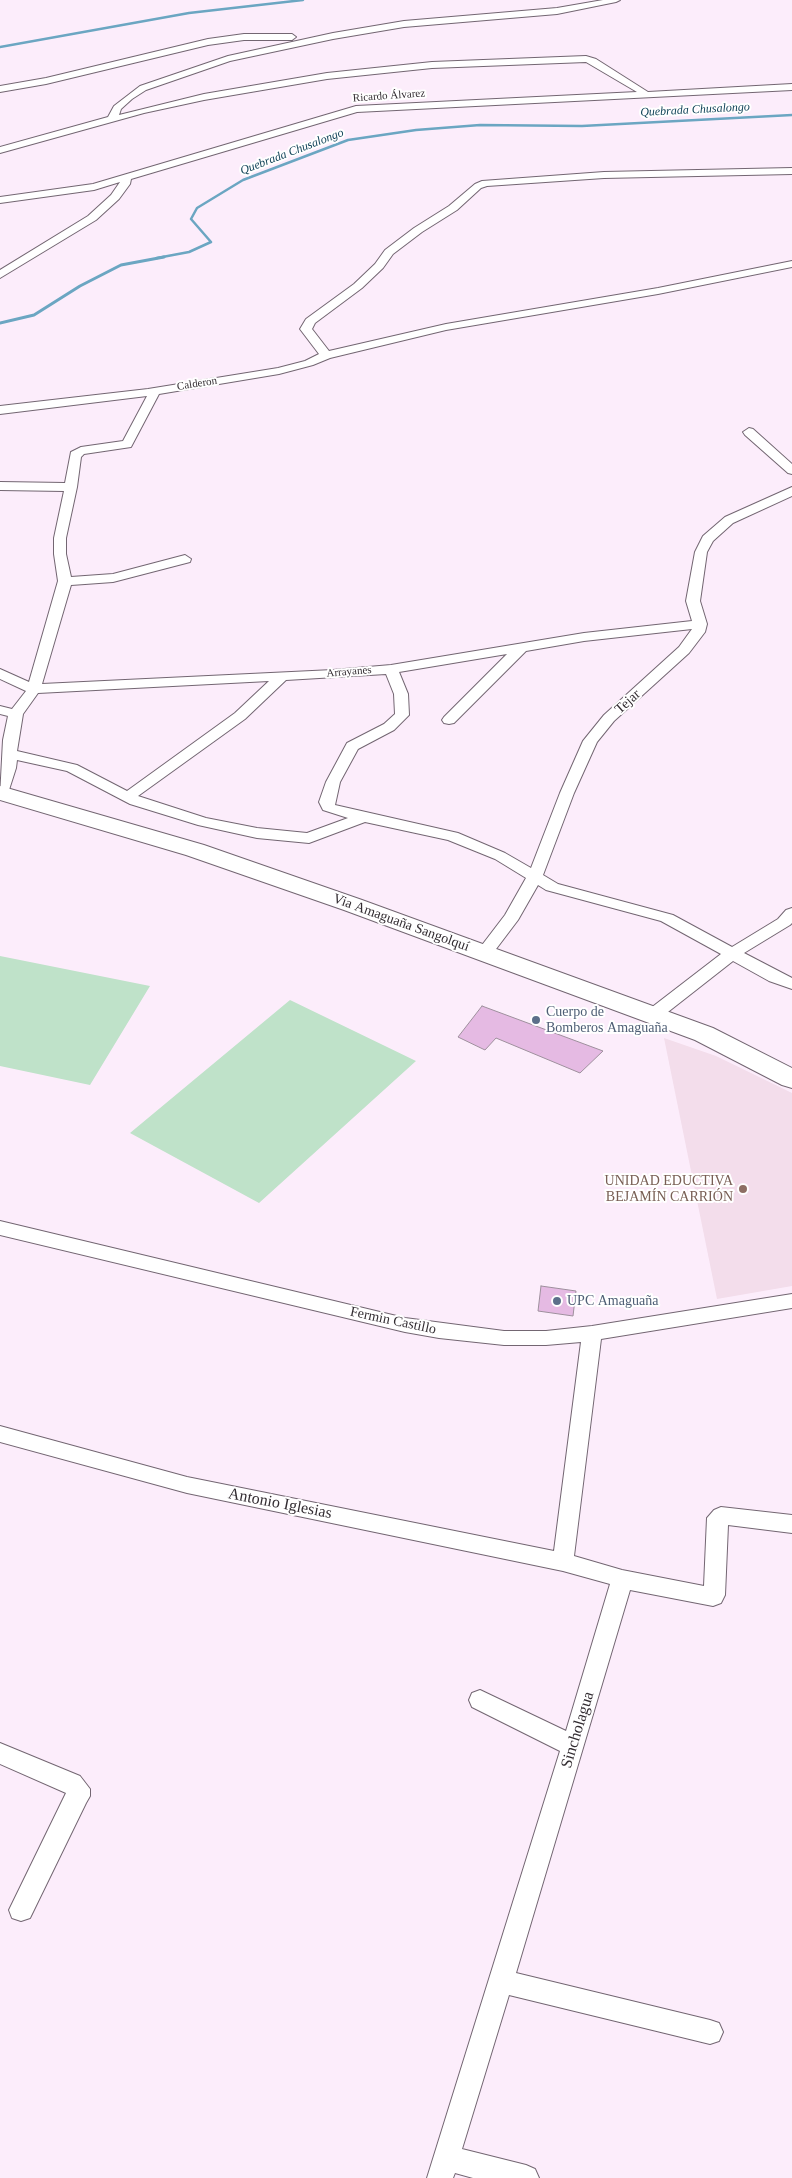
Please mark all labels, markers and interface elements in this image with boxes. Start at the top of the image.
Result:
street label: Ricardo Álvarez [352,87,426,105]
water label: Quebrada Chusalongo [640,100,750,120]
water label: Quebrada Chusalongo [238,126,346,178]
street label: Calderon [176,374,218,394]
street label: Arrayanes [326,663,372,681]
street label: Tejar [612,686,644,718]
street label: Via Amaguaña Sangolquí [331,891,471,955]
place label: Cuerpo de Bomberos Amaguaña [546,1004,668,1036]
marker: Cuerpo de Bomberos Amaguaña [530,1014,542,1026]
place label: UNIDAD EDUCTIVA BEJAMÍN CARRIÓN [605,1173,733,1206]
marker: UNIDAD EDUCTIVA BEJAMÍN CARRIÓN [737,1183,749,1195]
place label: UPC Amaguaña [567,1293,658,1309]
marker: UPC Amaguaña [551,1295,563,1307]
street label: Fermin Castillo [348,1304,438,1338]
street label: Antonio Iglesias [226,1485,334,1523]
street label: Sincholagua [557,1689,599,1771]

